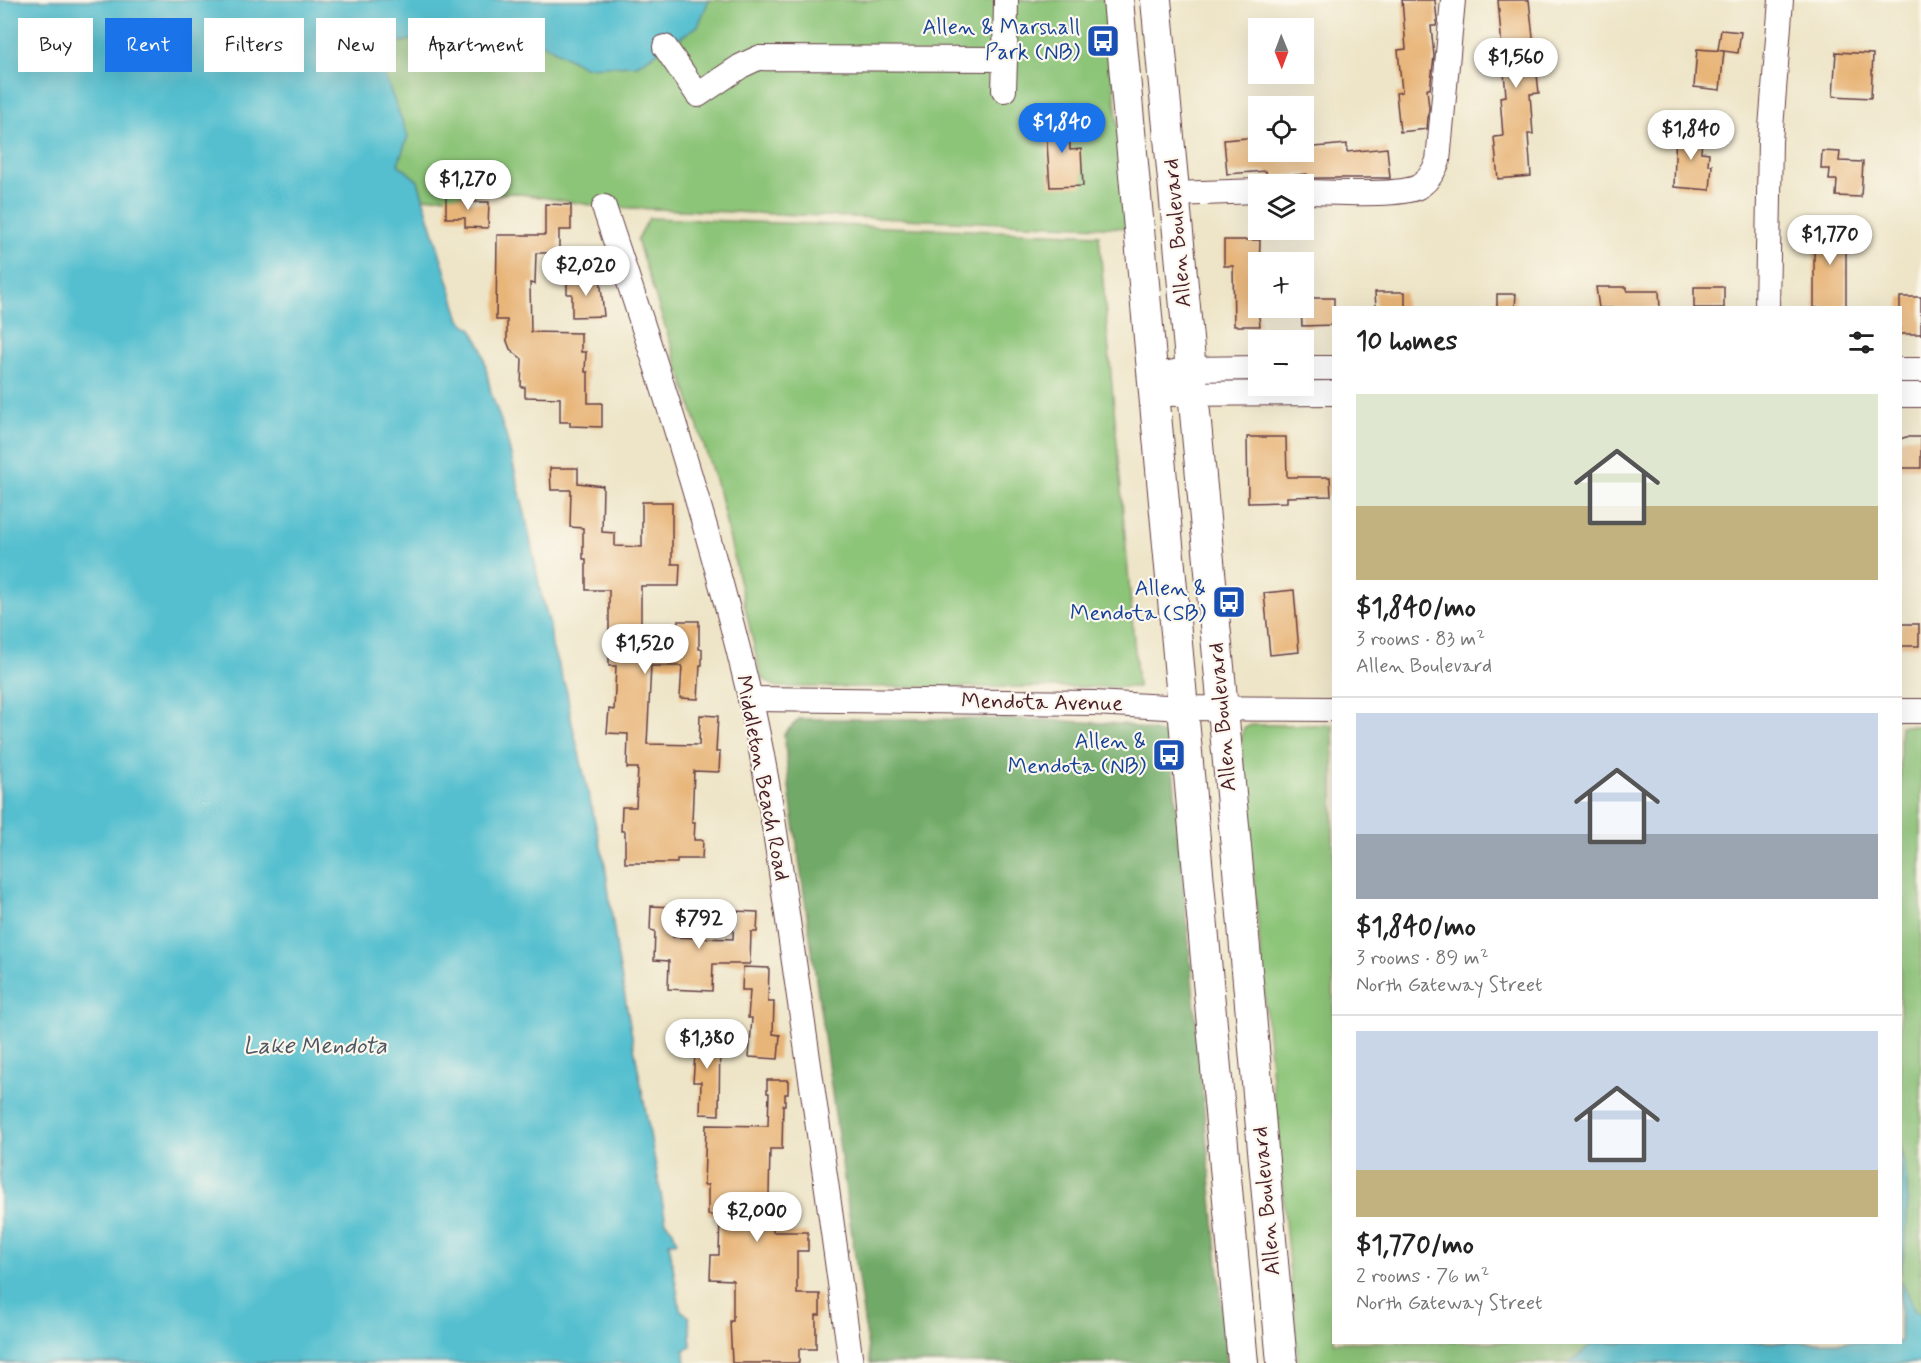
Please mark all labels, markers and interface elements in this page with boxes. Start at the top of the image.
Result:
place label: Allen & Marshall Park (NB) [922,14,1080,67]
chip: Buy [18,18,93,72]
chip: Rent [105,18,192,72]
chip: Filters [204,18,304,72]
chip: New [316,18,396,72]
chip: Apartment [408,18,545,72]
north arrow [1248,18,1314,84]
map controls [1248,18,1314,396]
bus stop icon: Allen & Marshall Park (NB) [1085,23,1121,59]
pin: $1,560 [1467,38,1565,89]
text: $1,560 [1488,44,1544,71]
button: locate [1248,96,1314,162]
pin: $1,840 [1013,103,1111,154]
text: $1,840 [1033,109,1091,136]
pin: $1,840 [1642,110,1740,161]
text: $1,840 [1662,116,1720,143]
street label: Allen Boulevard [1158,157,1198,309]
pin: $1,270 [419,160,517,211]
text: $1,270 [439,166,497,193]
button: layers [1248,174,1314,240]
pin: $1,770 [1781,215,1879,266]
text: $1,770 [1801,221,1859,248]
pin: $2,020 [537,246,635,297]
text: $2,020 [556,252,616,279]
button: + [1248,252,1314,318]
text: 10 homes [1356,325,1457,359]
icon: filters [1845,326,1878,359]
button: − [1248,330,1314,396]
icon: home [1563,433,1671,541]
place label: Allen & Mendota (SB) [1070,575,1206,628]
bus stop icon: Allen & Mendota (SB) [1211,584,1247,620]
text: $1,840/mo [1356,592,1476,626]
pin: $1,520 [596,624,694,675]
text: 3 rooms · 83 m² [1356,626,1485,653]
text: $1,520 [616,630,674,657]
street label: Allen Boulevard [1203,641,1243,793]
text: Allen Boulevard [1356,653,1492,680]
street label: Middleton Beach Road [728,673,796,883]
street label: Mendota Avenue [961,688,1123,718]
place label: Allen & Mendota (NB) [1008,728,1146,781]
bus stop icon: Allen & Mendota (NB) [1151,737,1187,773]
icon: home [1563,752,1671,860]
pin: $792 [663,899,735,950]
text: $792 [675,905,723,932]
text: $1,840/mo [1356,911,1476,945]
text: 3 rooms · 89 m² [1356,945,1489,972]
text: North Gateway Street [1356,972,1543,999]
pin: $1,380 [658,1019,756,1070]
text: $1,380 [679,1025,735,1052]
water label: Lake Mendota [243,1031,387,1062]
icon: home [1563,1070,1671,1178]
street label: Allen Boulevard [1247,1125,1287,1277]
pin: $2,000 [708,1192,806,1243]
text: $2,000 [727,1198,787,1225]
text: $1,770/mo [1356,1229,1474,1263]
text: 2 rooms · 76 m² [1356,1263,1489,1290]
text: North Gateway Street [1356,1290,1543,1317]

